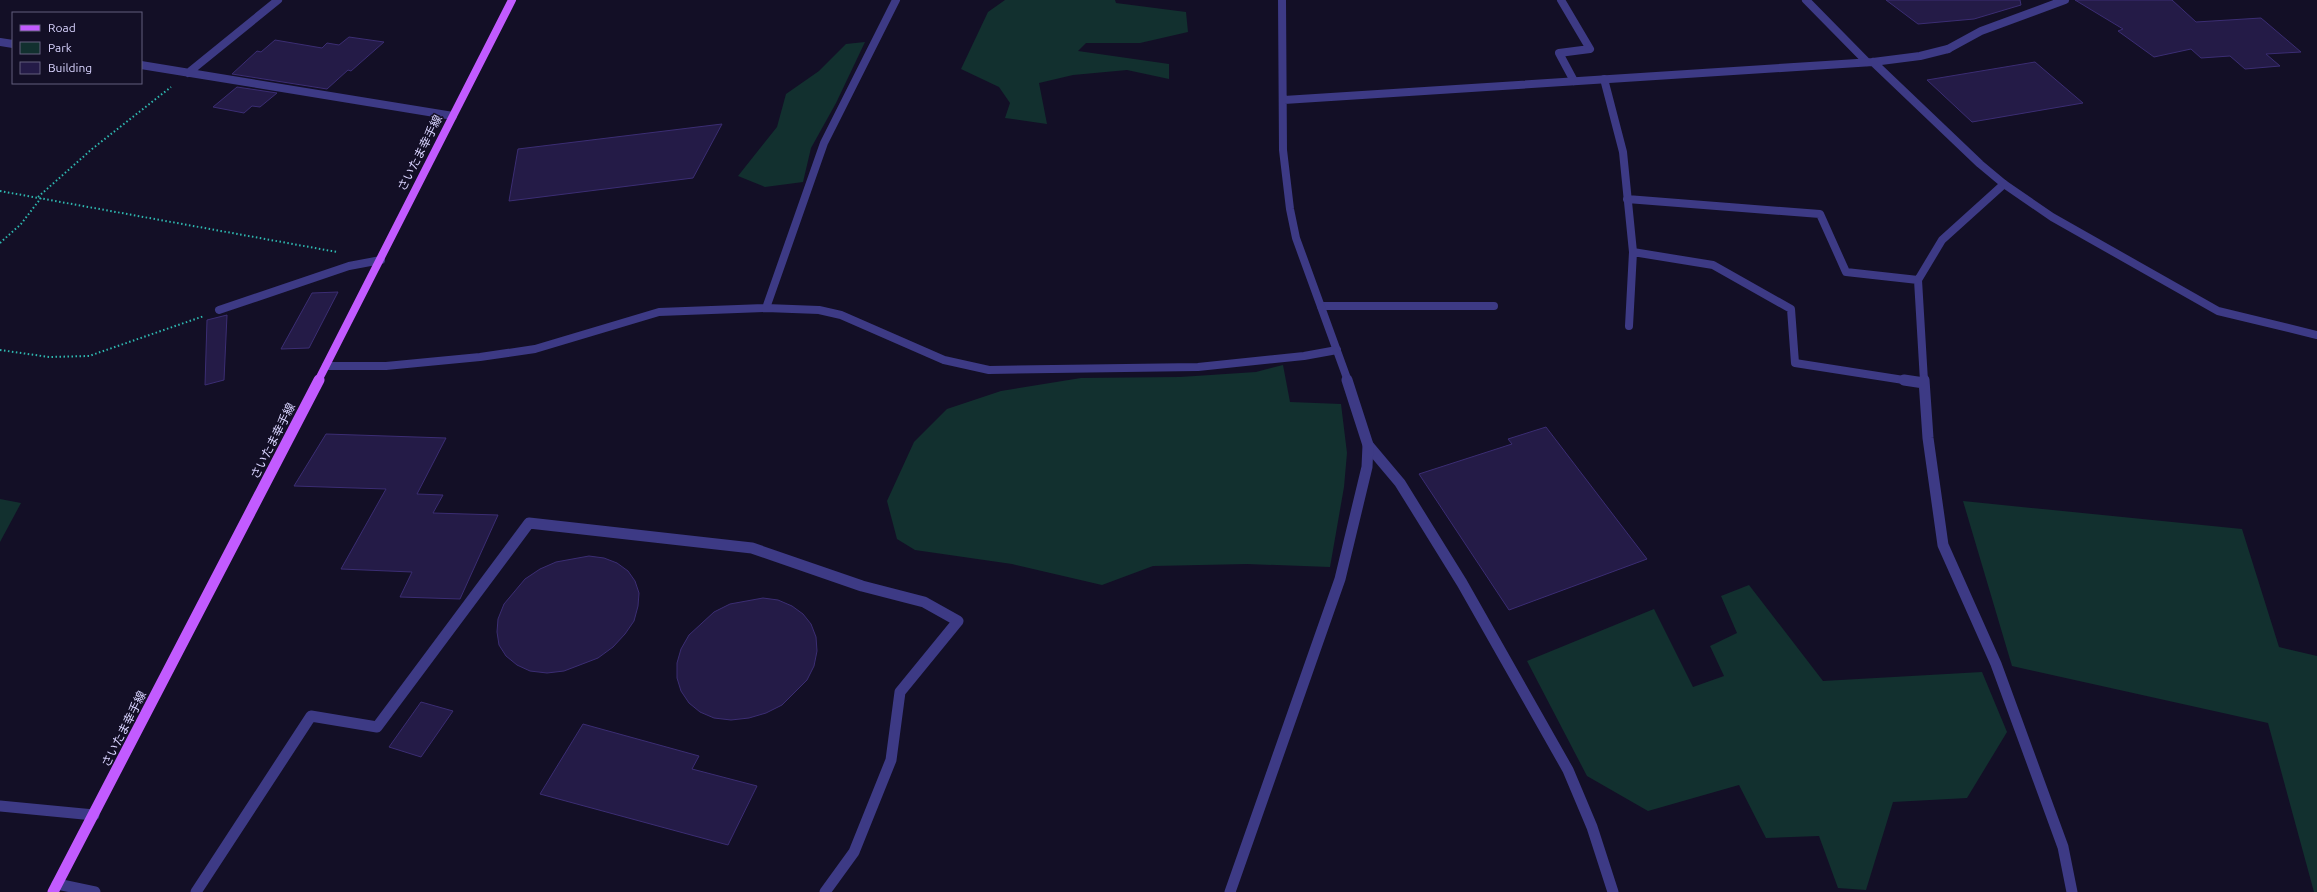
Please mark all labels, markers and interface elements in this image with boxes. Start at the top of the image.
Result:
legend [12,12,142,84]
text: Road [48,21,76,34]
text: Park [48,41,72,54]
text: Building [48,61,92,74]
street label: さいたま幸手線 [395,113,444,193]
street label: さいたま幸手線 [248,401,297,481]
street label: さいたま幸手線 [99,689,148,769]

